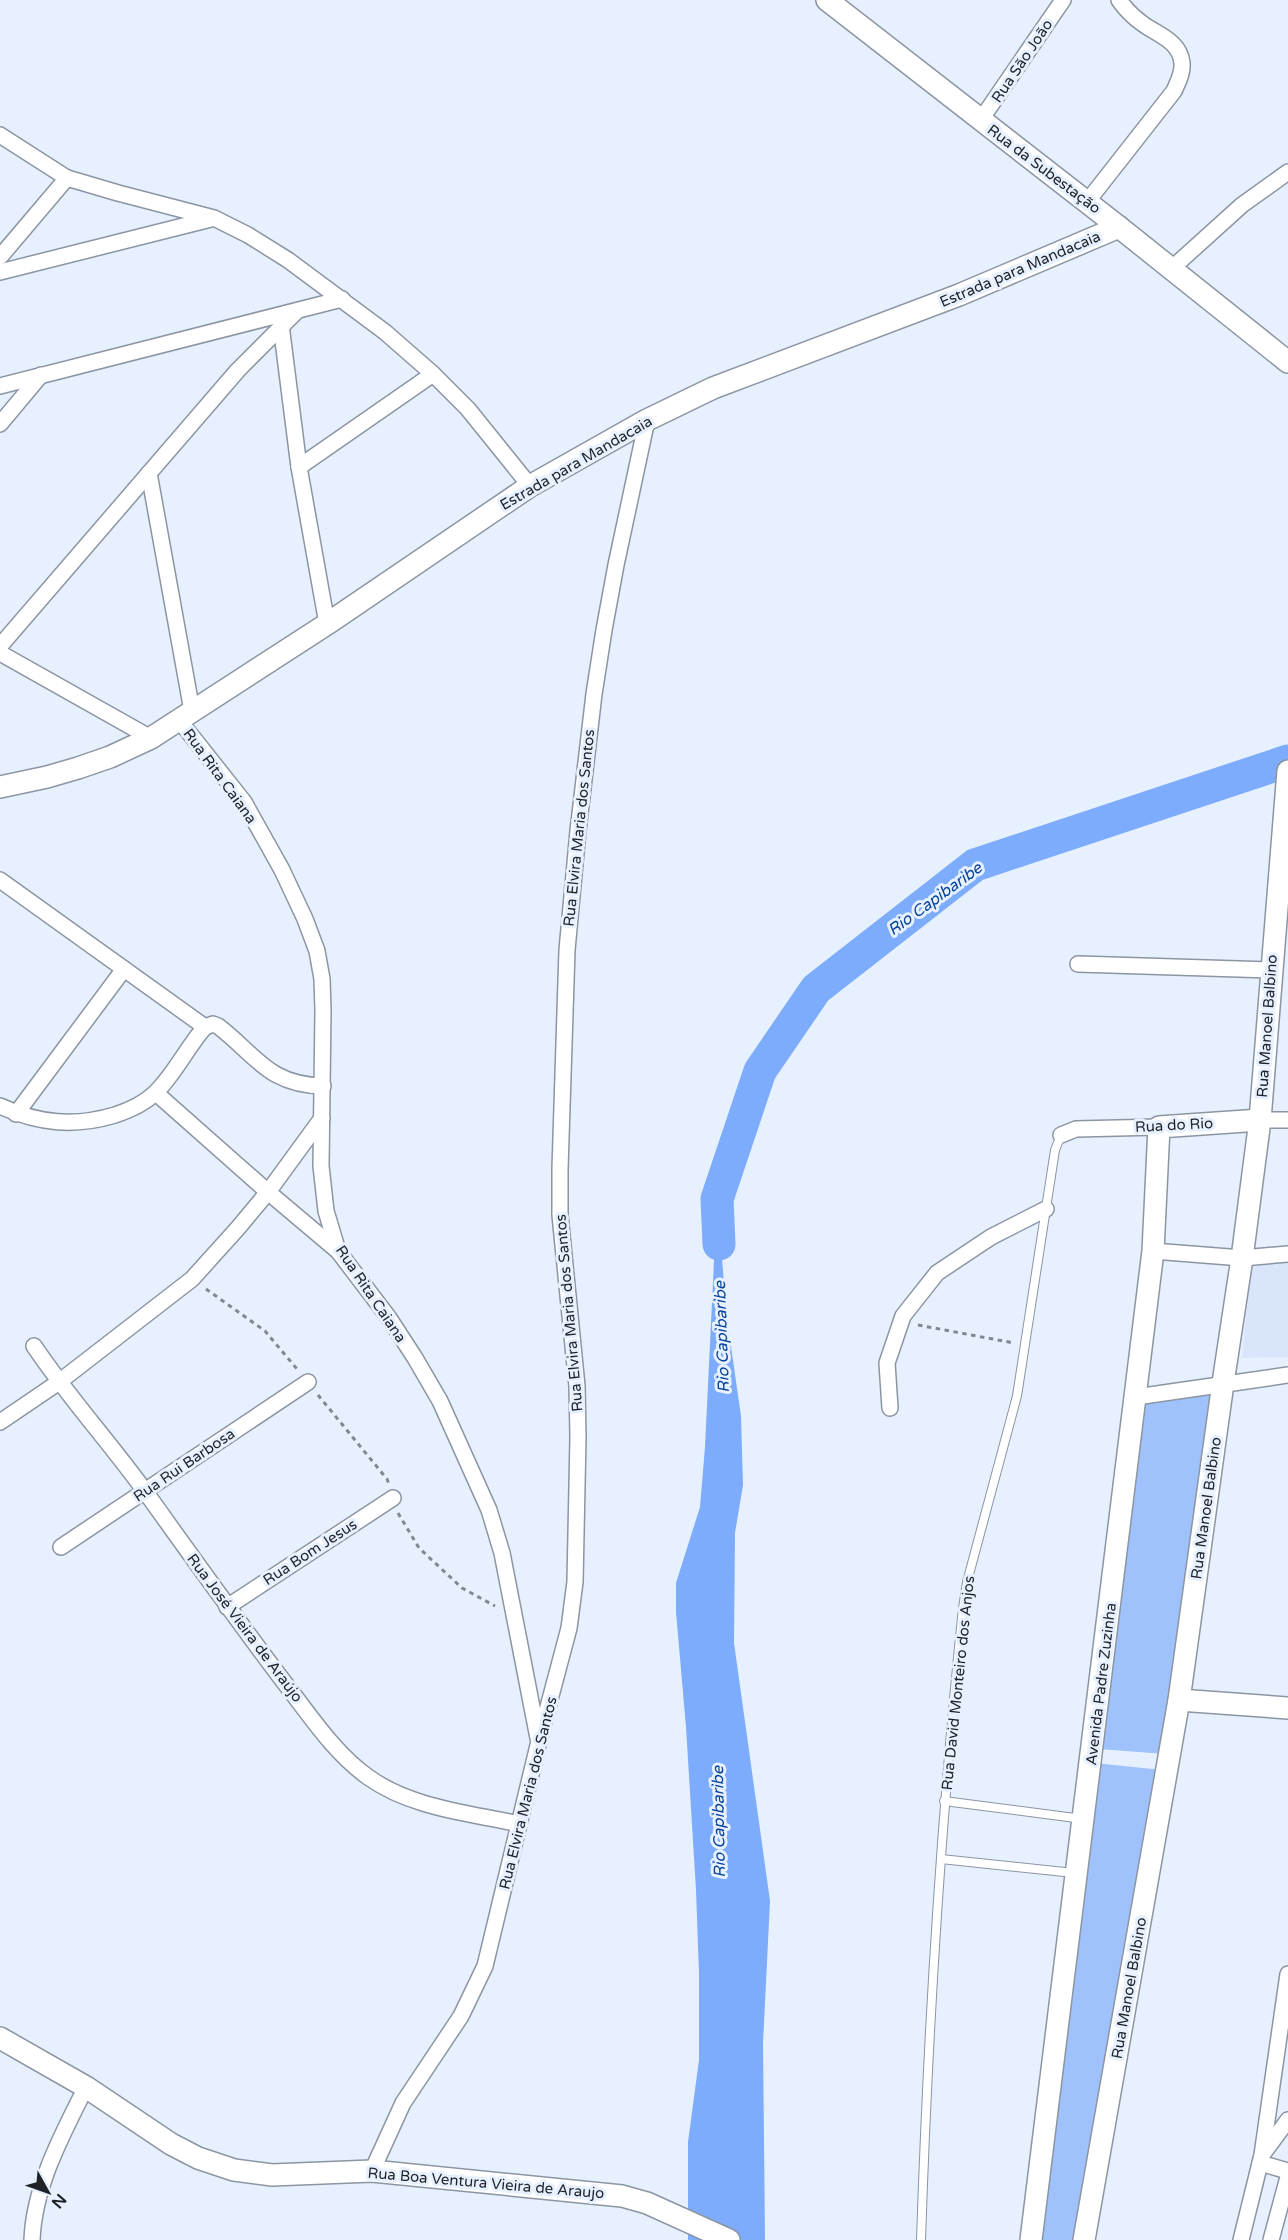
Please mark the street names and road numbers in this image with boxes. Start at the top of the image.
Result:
street label: Rua São João [988,16,1056,106]
street label: Rua da Subestação [984,121,1104,217]
street label: Estrada para Mandacaia [937,227,1103,311]
street label: Estrada para Mandacaia [497,412,655,514]
street label: Rua Rita Caiana [179,725,261,827]
street label: Rua Elvira Maria dos Santos [560,729,598,927]
street label: Rua Manoel Balbino [1253,954,1281,1098]
street label: Rua do Rio [1134,1114,1214,1136]
street label: Rua Elvira Maria dos Santos [551,1213,587,1413]
street label: Rua Rita Caiana [332,1242,410,1346]
street label: Rua Rui Barbosa [130,1424,238,1506]
street label: Rua Manoel Balbino [1187,1436,1225,1580]
street label: Rua Bom Jesus [260,1515,360,1589]
street label: Rua José Vieira de Araújo [183,1550,307,1706]
street label: Rua David Monteiro dos Anjos [938,1575,978,1791]
street label: Avenida Padre Zuzinha [1082,1602,1120,1766]
street label: Rua Elvira Maria dos Santos [495,1695,561,1891]
street label: Rua Manoel Balbino [1108,1916,1150,2060]
street label: Rua Boa Ventura Vieira de Araujo [367,2164,605,2202]

